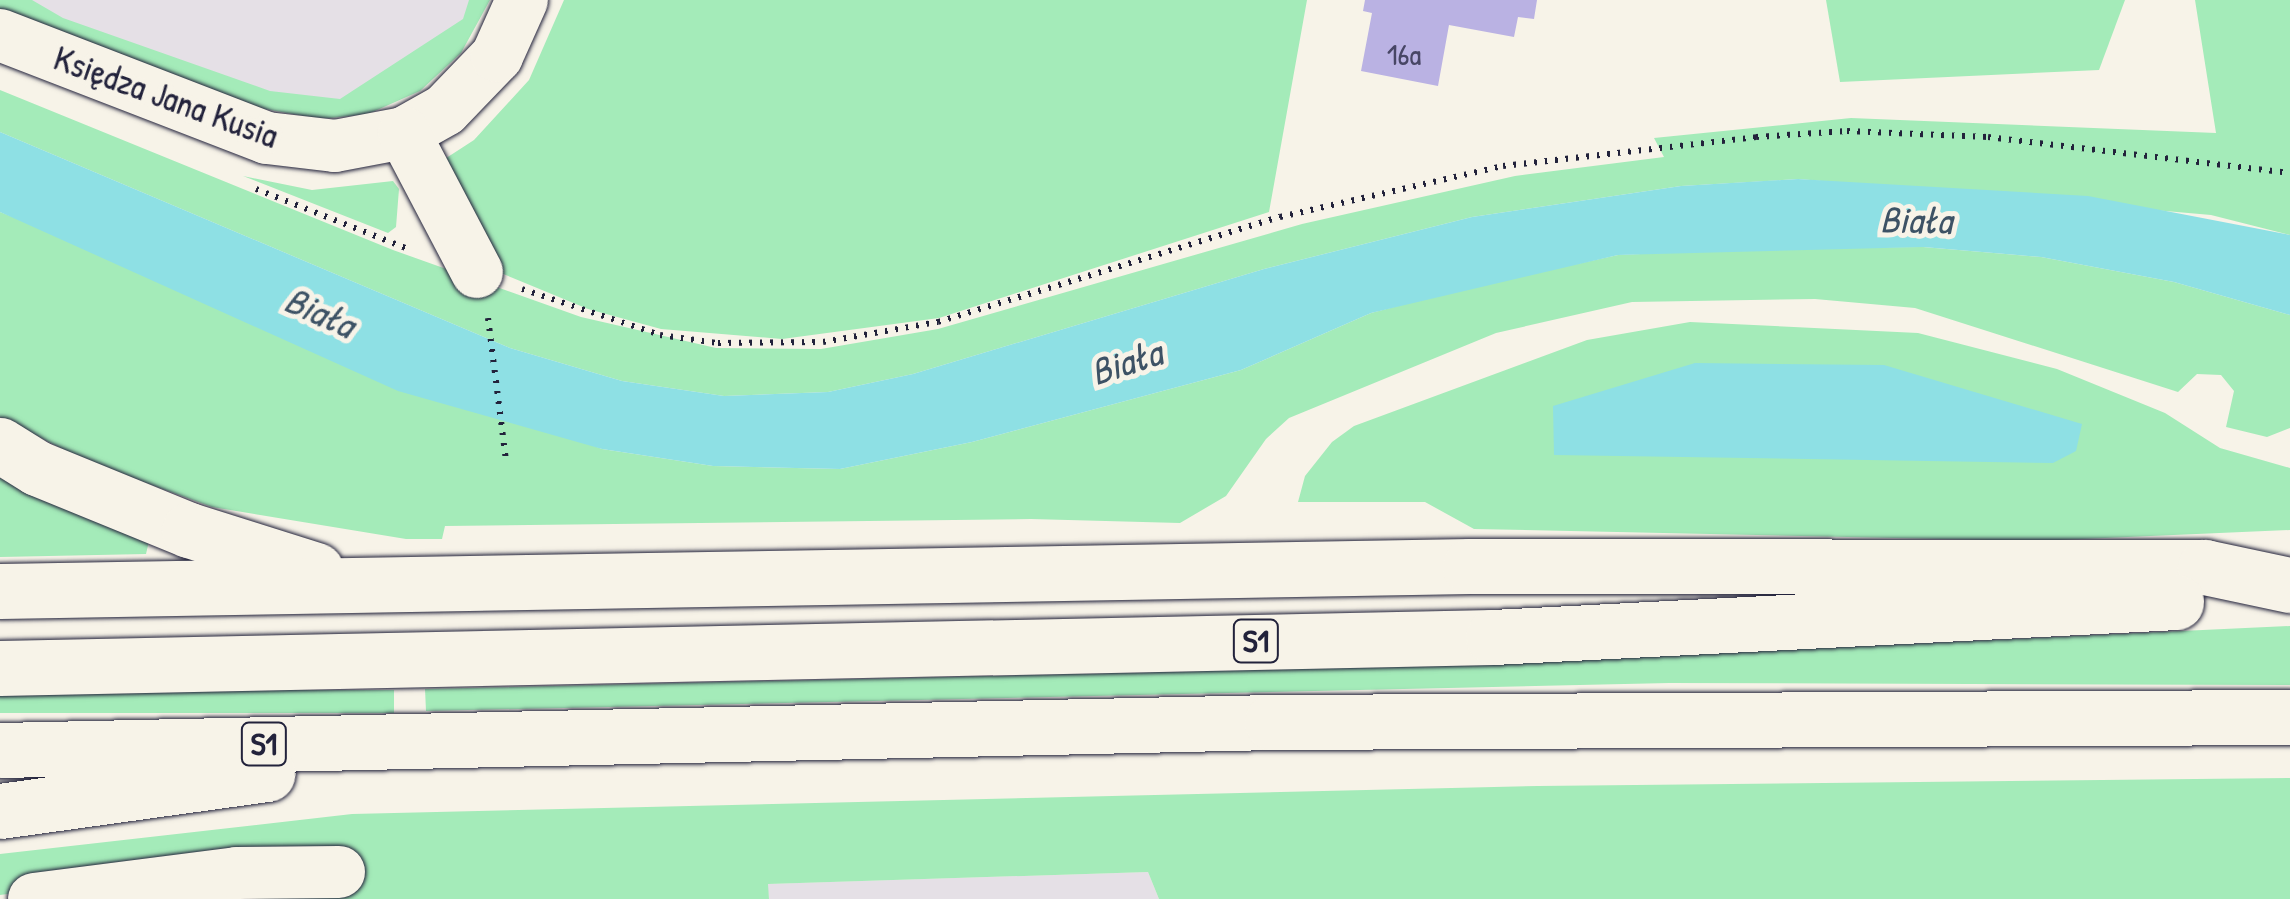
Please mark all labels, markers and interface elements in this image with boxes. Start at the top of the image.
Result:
house number: 16a [1387,36,1421,72]
street label: Księdza Jana Kusia [48,37,284,157]
water label: Biała [1880,197,1952,243]
water label: Biała [278,277,362,347]
water label: Biała [1085,329,1167,395]
road number: S1 [1231,614,1281,668]
road number: S1 [239,717,289,771]

